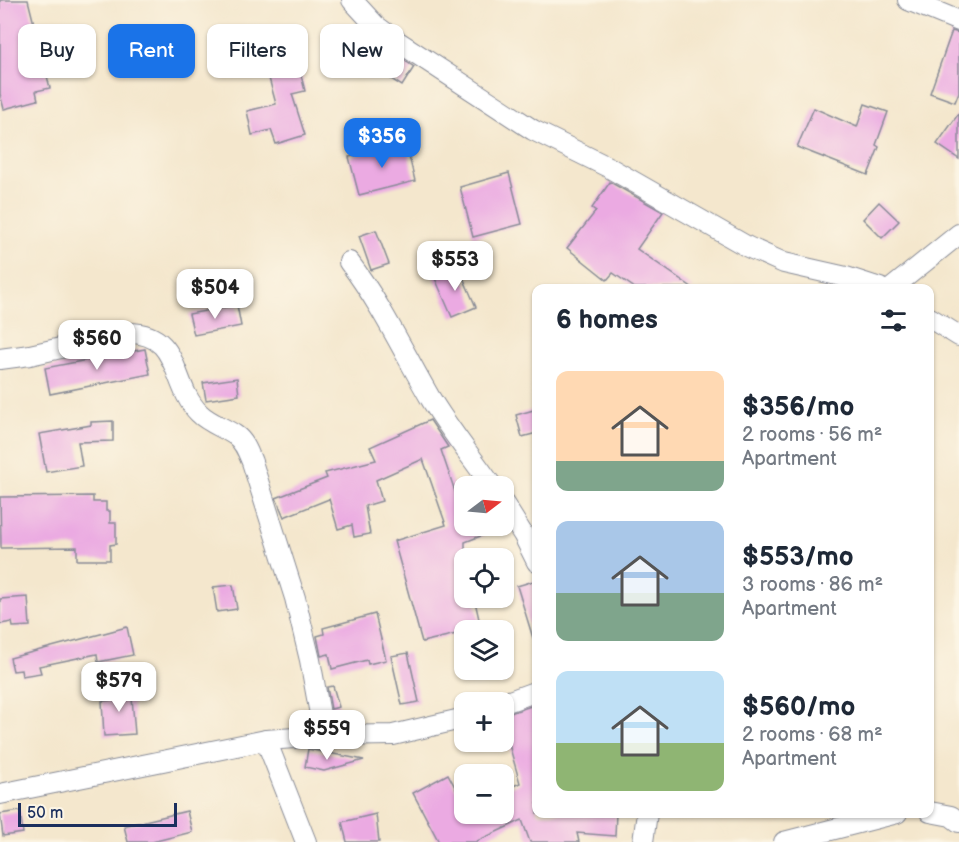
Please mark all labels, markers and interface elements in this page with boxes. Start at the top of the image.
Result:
chip: Buy [18,24,96,78]
chip: Rent [108,24,195,78]
chip: Filters [207,24,308,78]
chip: New [320,24,404,78]
pin: $356 [346,118,418,169]
text: $356 [358,125,406,149]
pin: $553 [419,241,491,292]
text: $553 [431,248,479,272]
pin: $504 [179,269,251,320]
text: $504 [191,276,239,300]
icon: filters [877,304,910,337]
text: 6 homes [556,305,658,336]
pin: $560 [61,320,133,371]
text: $560 [72,327,122,351]
text: $356/mo [742,392,854,423]
icon: home [604,395,676,467]
text: 2 rooms · 56 m² [742,423,882,447]
text: Apartment [742,447,837,471]
north arrow [454,476,514,536]
map controls [454,476,514,824]
text: $553/mo [742,542,854,573]
icon: home [604,545,676,617]
button: locate [454,548,514,608]
text: 3 rooms · 86 m² [742,573,883,597]
text: Apartment [742,597,837,621]
button: layers [454,620,514,680]
pin: $579 [83,662,155,713]
text: $579 [95,669,143,693]
button: + [454,692,514,752]
text: $560/mo [742,692,855,723]
icon: home [604,695,676,767]
pin: $559 [291,710,363,761]
text: $559 [303,717,351,741]
text: 2 rooms · 68 m² [742,723,883,747]
text: Apartment [742,747,837,771]
button: − [454,764,514,824]
scale bar [18,800,177,828]
text: 50 m [27,804,63,823]

